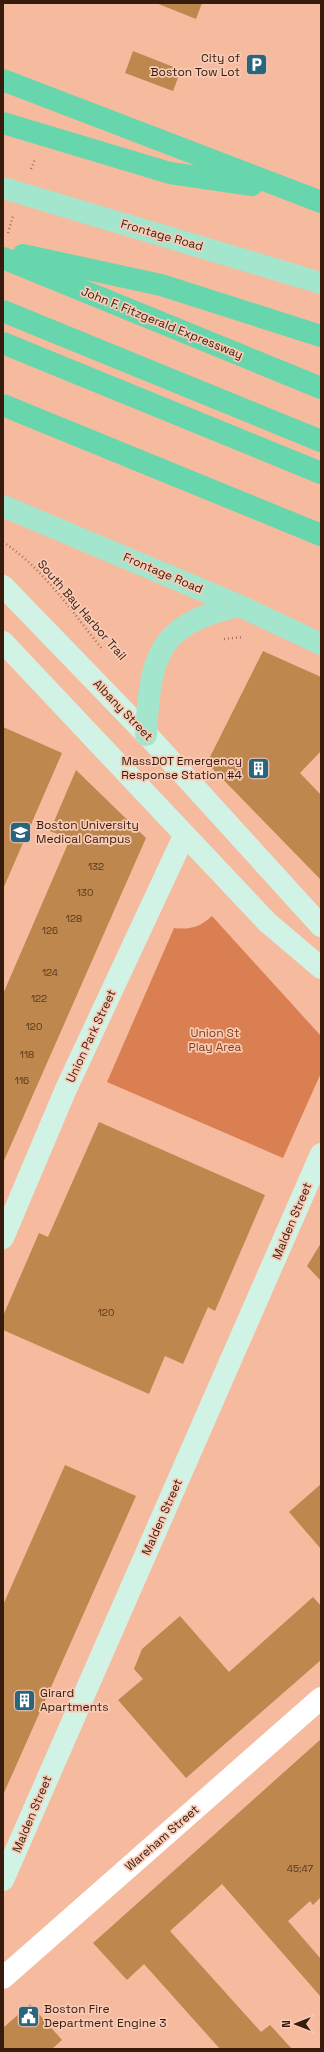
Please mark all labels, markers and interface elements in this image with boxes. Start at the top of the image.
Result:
place label: City of Boston Tow Lot [151,50,240,80]
parking icon: City of Boston Tow Lot [243,52,269,78]
street label: Frontage Road [119,216,205,254]
street label: John F. Fitzgerald Expressway [79,283,245,363]
street label: Frontage Road [121,549,205,597]
street label: South Bay Harbor Trail [34,556,130,664]
street label: Albany Street [90,676,156,744]
place label: MassDOT Emergency Response Station #4 [121,753,242,783]
building icon: MassDOT Emergency Response Station #4 [245,755,271,781]
place label: Boston University Medical Campus [36,817,139,847]
school or university icon: Boston University Medical Campus [7,819,33,845]
house number: 132 [88,860,104,873]
house number: 130 [77,886,93,899]
house number: 128 [66,912,82,925]
house number: 126 [42,924,58,937]
house number: 124 [42,966,58,979]
street label: Union Park Street [62,987,120,1085]
house number: 122 [31,992,47,1005]
house number: 120 [26,1020,42,1033]
park label: Union St Play Area [188,1025,242,1055]
house number: 118 [20,1048,34,1061]
house number: 116 [15,1074,29,1087]
street label: Malden Street [269,1180,315,1262]
house number: 120 [98,1306,114,1319]
street label: Malden Street [138,1476,186,1558]
place label: Girard Apartments [40,1685,109,1715]
building icon: Girard Apartments [11,1687,37,1713]
street label: Malden Street [9,1773,55,1855]
street label: Wareham Street [122,1801,202,1875]
house number: 45;47 [287,1862,314,1875]
place label: Boston Fire Department Engine 3 [44,2001,167,2031]
public building icon: Boston Fire Department Engine 3 [16,2003,42,2029]
north arrow [276,2004,316,2044]
text: N [279,2020,293,2028]

